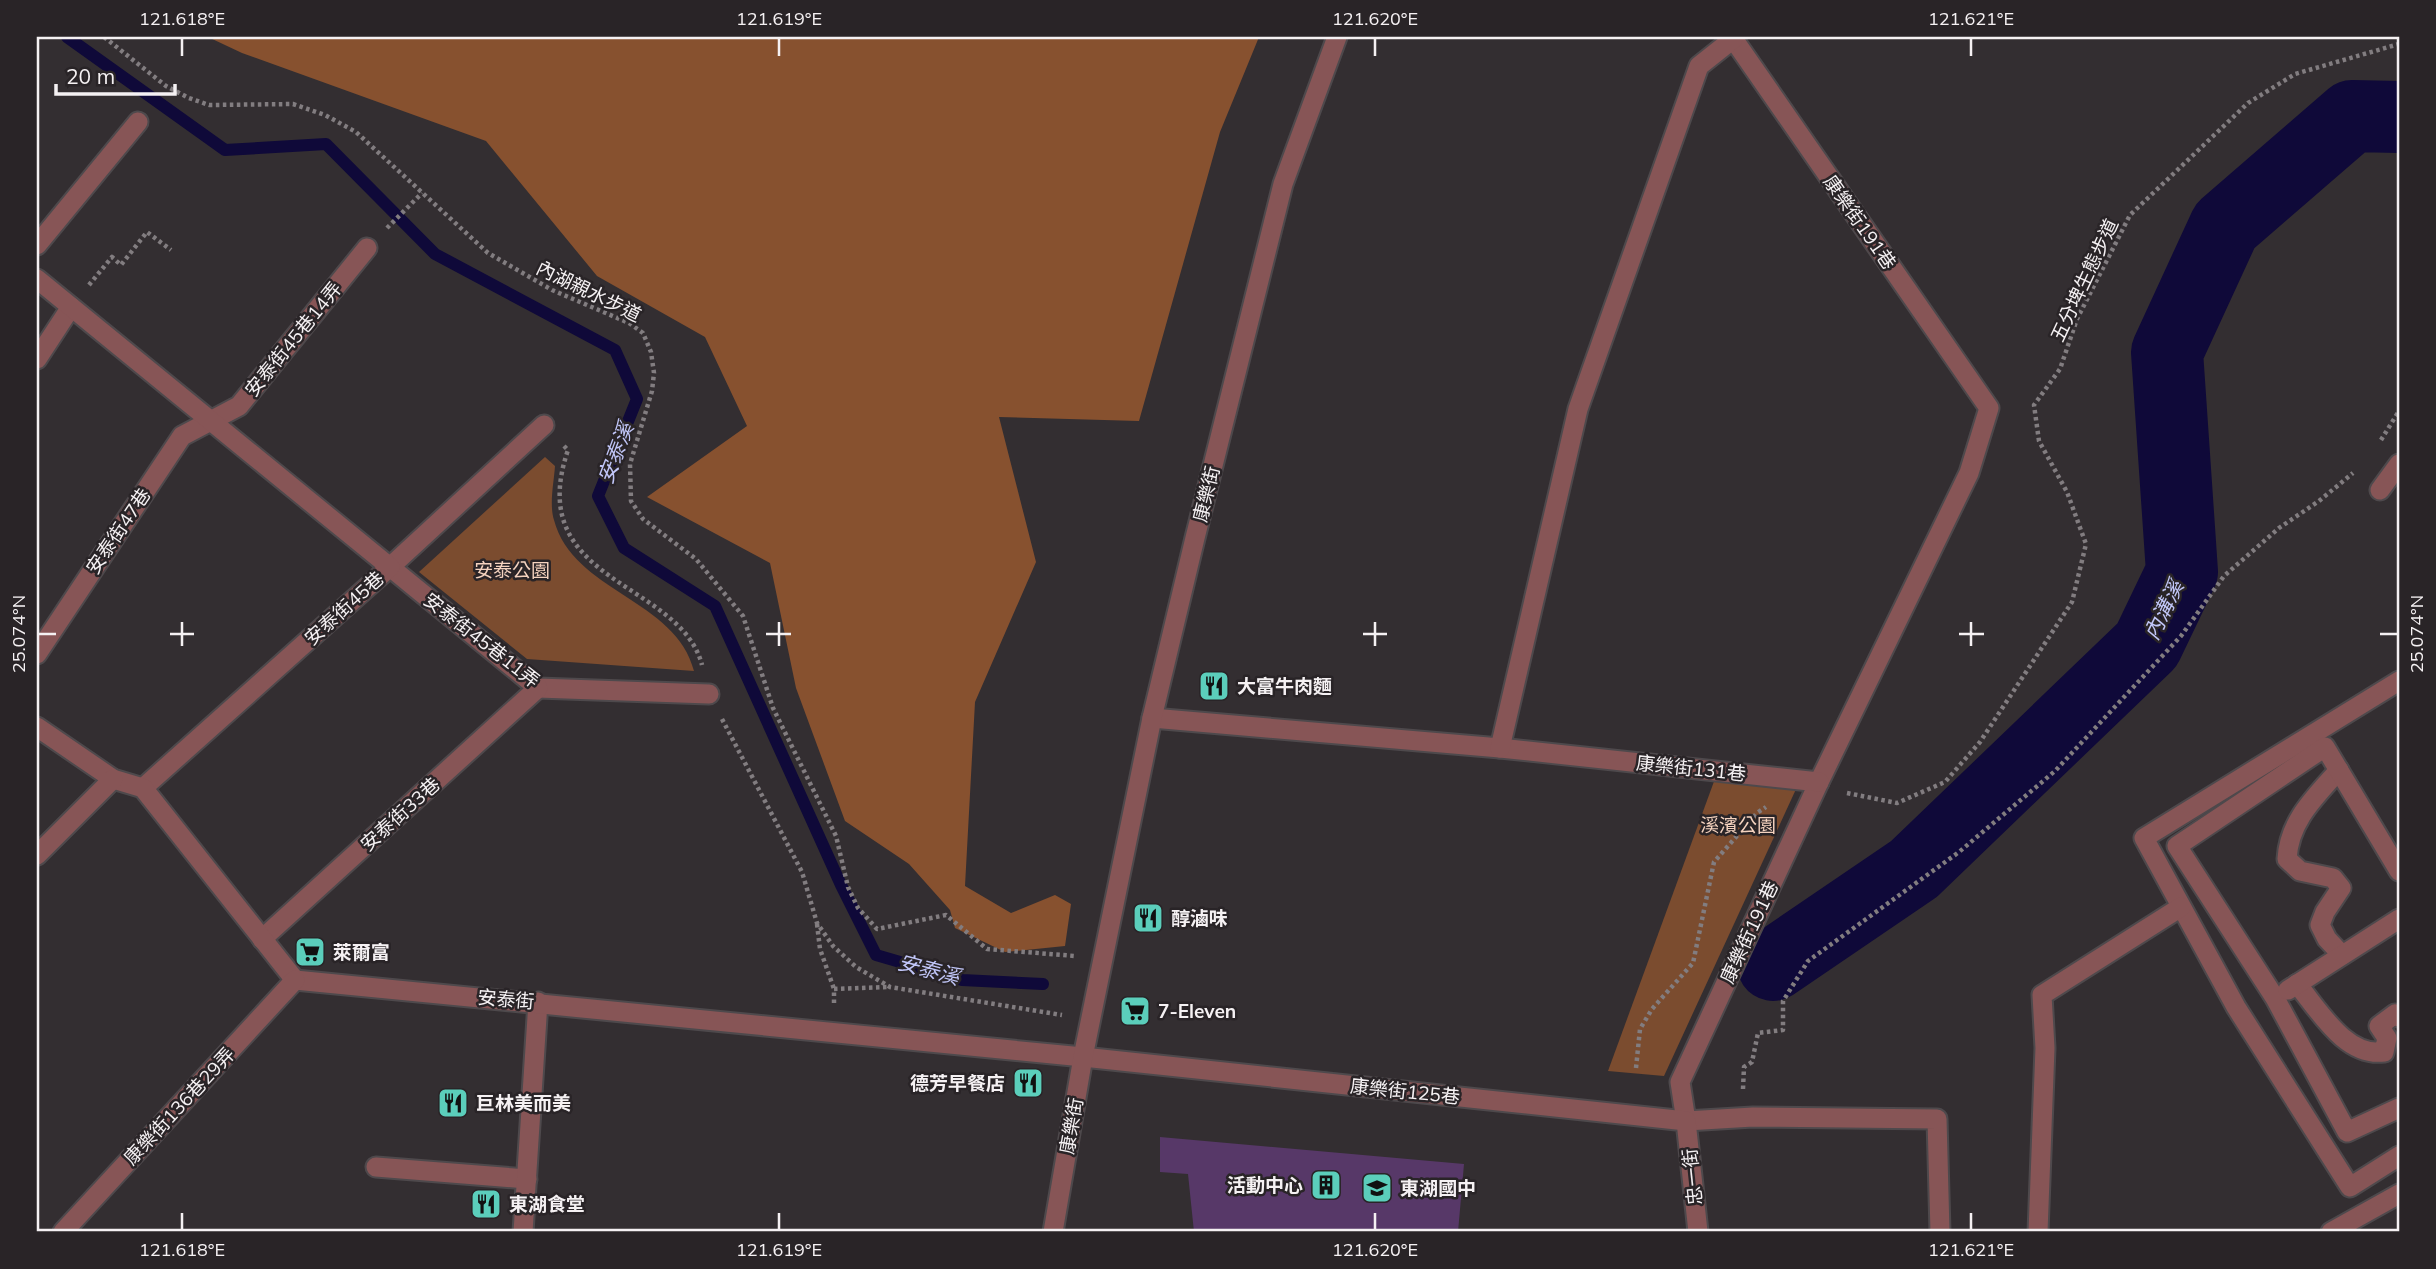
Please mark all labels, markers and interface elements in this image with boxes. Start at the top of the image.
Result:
text: 121.618°E [139,7,225,30]
text: 121.619°E [736,7,822,30]
text: 121.620°E [1332,7,1418,30]
text: 121.621°E [1928,7,2014,30]
scale bar [56,52,175,96]
text: 20 m [66,63,115,89]
street label: 康樂街191巷 [1819,170,1901,274]
street label: 五分埤生態步道 [2045,215,2123,345]
street label: 內湖親水步道 [533,255,645,327]
street label: 安泰街45巷14弄 [239,277,347,401]
water label: 安泰溪 [592,416,640,487]
street label: 康樂街 [1187,463,1225,525]
street label: 安泰街47巷 [80,483,156,579]
park label: 安泰公園 [474,558,550,582]
street label: 安泰街45巷 [299,566,389,650]
water label: 內溝溪 [2138,573,2190,644]
street label: 安泰街45巷11弄 [419,587,545,693]
text: 25.074°N [7,595,30,673]
text: 25.074°N [2405,595,2428,673]
restaurant icon: 大富牛肉麵 [1197,669,1231,703]
place label: 大富牛肉麵 [1237,674,1332,698]
street label: 康樂街131巷 [1635,750,1747,786]
street label: 安泰街33巷 [355,772,445,856]
park label: 溪濱公園 [1700,813,1776,837]
street label: 康樂街191巷 [1715,877,1783,987]
restaurant icon: 醇滷味 [1131,901,1165,935]
place label: 醇滷味 [1171,906,1228,930]
supermarket icon: 萊爾富 [293,935,327,969]
place label: 萊爾富 [333,940,390,964]
water label: 安泰溪 [895,948,966,990]
street label: 安泰街 [477,985,535,1013]
supermarket icon: 7-Eleven [1118,994,1152,1028]
place label: 7-Eleven [1158,999,1236,1023]
street label: 康樂街136巷29弄 [118,1042,240,1170]
restaurant icon: 德芳早餐店 [1011,1066,1045,1100]
place label: 德芳早餐店 [910,1071,1005,1095]
street label: 康樂街125巷 [1349,1073,1461,1109]
restaurant icon: 巨林美而美 [436,1086,470,1120]
place label: 巨林美而美 [476,1091,571,1115]
street label: 康樂街 [1054,1096,1088,1156]
street label: 忠一街 [1677,1147,1707,1207]
building icon: 活動中心 [1309,1168,1343,1202]
school or university icon: 東湖國中 [1360,1171,1394,1205]
place label: 活動中心 [1227,1173,1303,1197]
place label: 東湖國中 [1400,1176,1476,1200]
restaurant icon: 東湖食堂 [469,1187,503,1221]
place label: 東湖食堂 [509,1192,585,1216]
text: 121.618°E [139,1238,225,1261]
text: 121.619°E [736,1238,822,1261]
text: 121.620°E [1332,1238,1418,1261]
text: 121.621°E [1928,1238,2014,1261]

